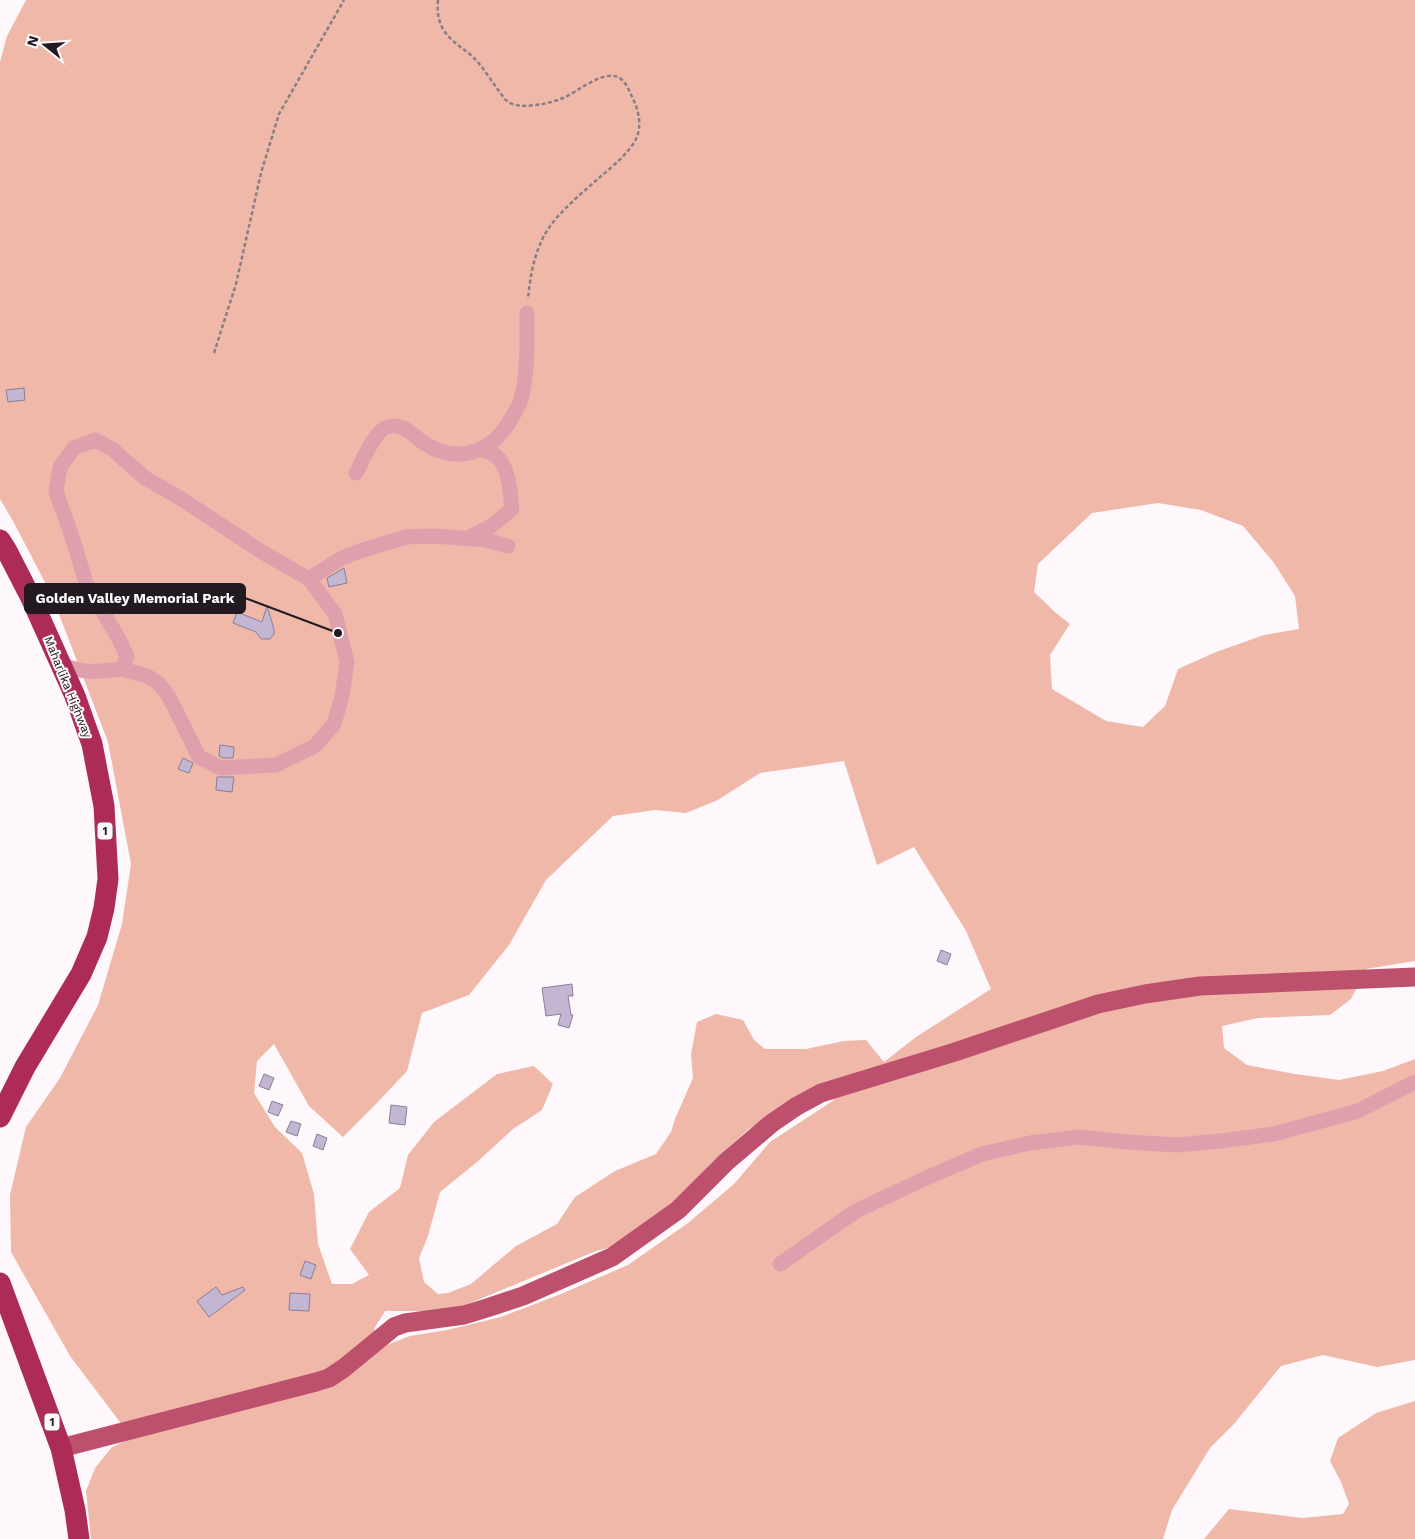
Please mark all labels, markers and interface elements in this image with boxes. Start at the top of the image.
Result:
north arrow [20,20,70,70]
text: N [23,34,42,48]
callout: Golden Valley Memorial Park [25,584,245,613]
text: Golden Valley Memorial Park [36,590,235,606]
street label: Maharlika Highway [41,634,95,741]
road number: 1 [98,822,112,839]
road number: 1 [44,1414,60,1430]

